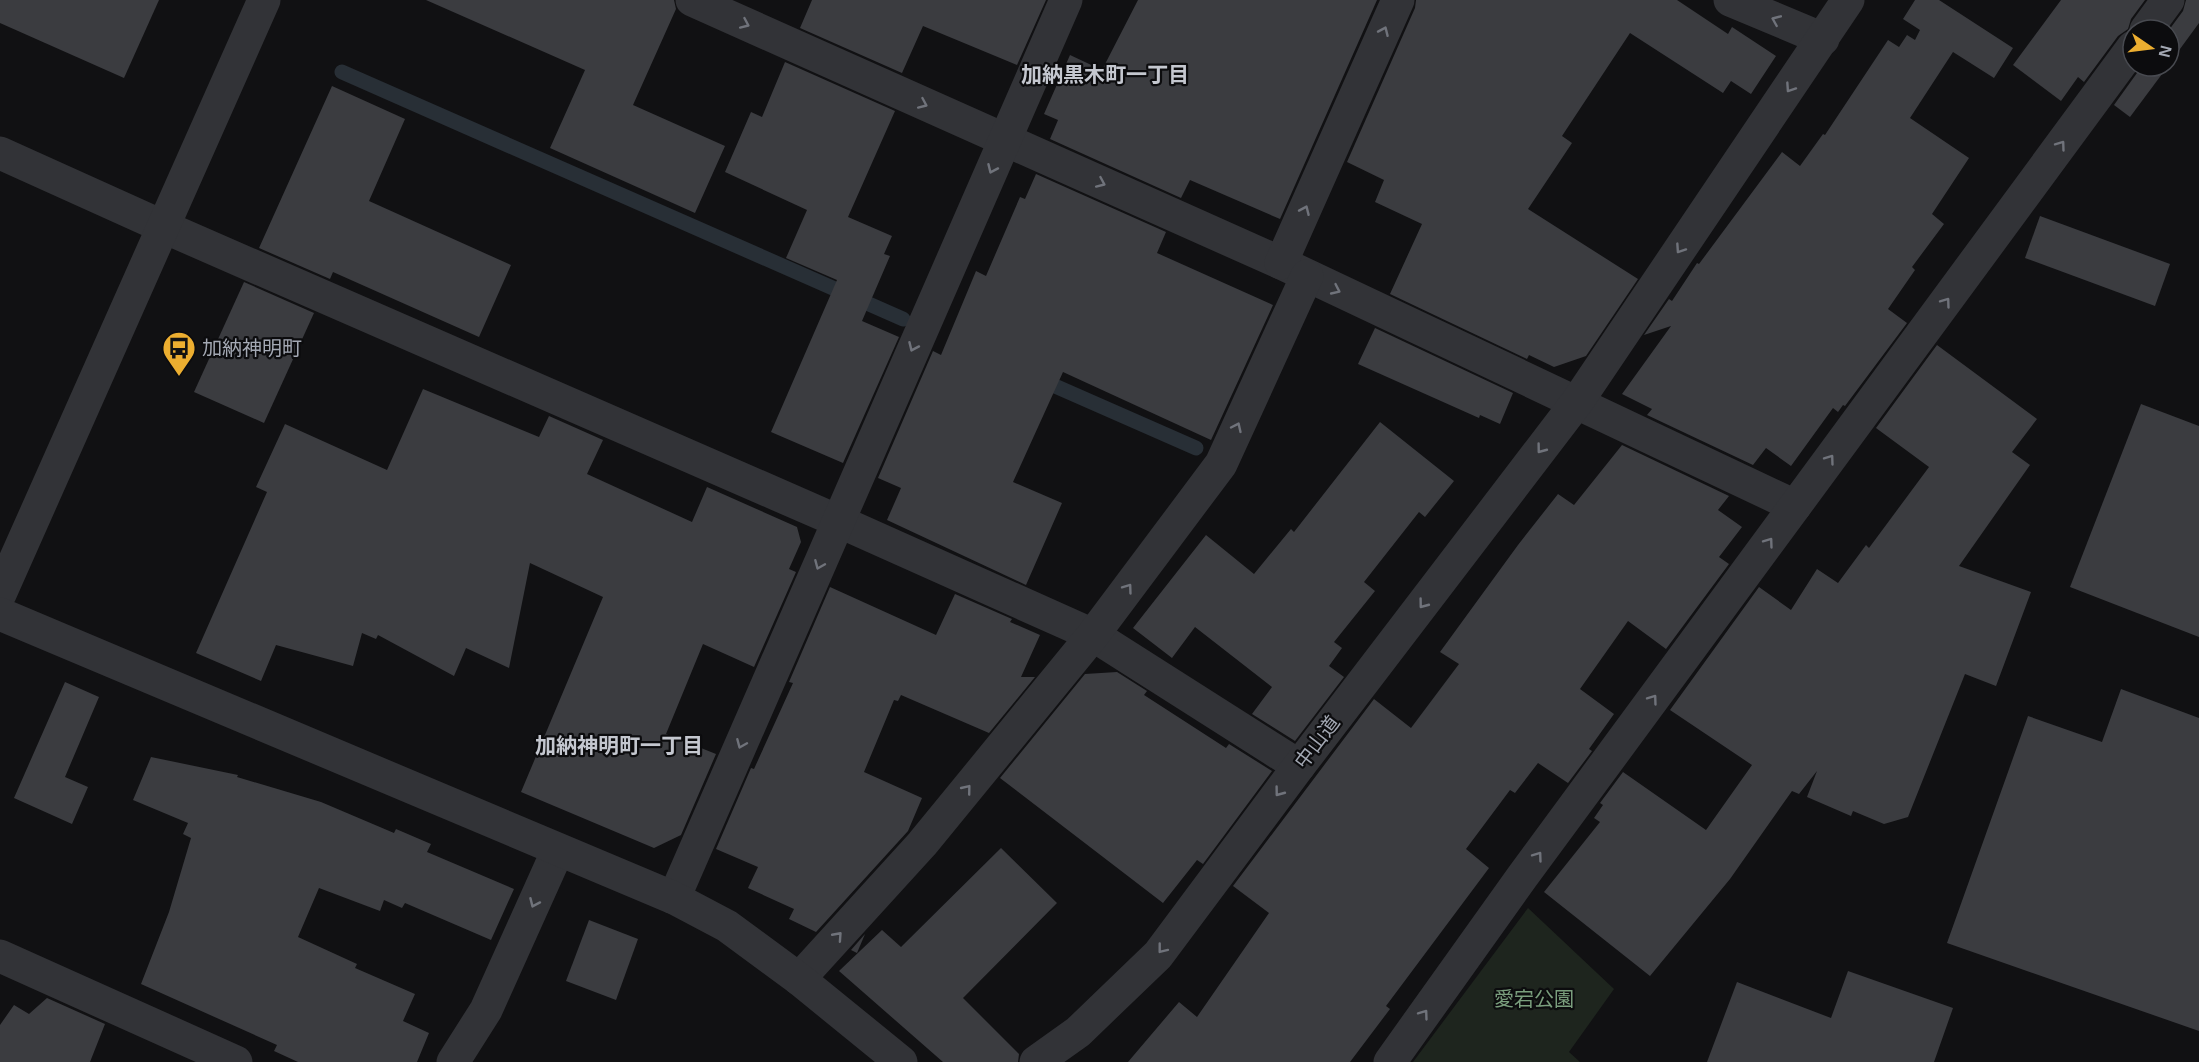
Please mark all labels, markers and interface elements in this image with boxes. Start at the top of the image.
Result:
one-way arrow [1772,15,1783,27]
one-way arrow [739,17,750,29]
north arrow [2121,18,2181,78]
one-way arrow [1377,27,1389,38]
text: N [2155,44,2175,59]
district label: 加納黒木町一丁目 [1021,63,1189,86]
one-way arrow [1786,81,1797,92]
one-way arrow [917,96,928,108]
one-way arrow [2054,140,2065,151]
one-way arrow [987,162,999,173]
one-way arrow [1095,176,1106,188]
one-way arrow [1298,205,1310,216]
one-way arrow [1677,243,1688,254]
one-way arrow [1329,282,1340,294]
one-way arrow [1938,297,1949,308]
bus stop icon: 加納神明町 [161,330,197,377]
place label: 加納神明町 [202,337,302,359]
one-way arrow [909,341,921,352]
one-way arrow [1230,423,1242,434]
one-way arrow [1538,442,1549,453]
one-way arrow [1823,454,1834,465]
one-way arrow [1761,538,1772,549]
one-way arrow [814,558,826,569]
one-way arrow [1121,584,1132,595]
one-way arrow [1419,597,1430,608]
one-way arrow [1646,695,1657,706]
street label: 中山道 [1290,711,1344,773]
district label: 加納神明町一丁目 [535,734,703,757]
one-way arrow [736,737,748,748]
one-way arrow [959,785,970,796]
one-way arrow [1275,786,1286,797]
one-way arrow [1530,852,1541,863]
one-way arrow [529,897,541,908]
one-way arrow [831,932,842,942]
one-way arrow [1159,942,1170,953]
park label: 愛宕公園 [1494,988,1574,1010]
one-way arrow [1417,1010,1428,1021]

